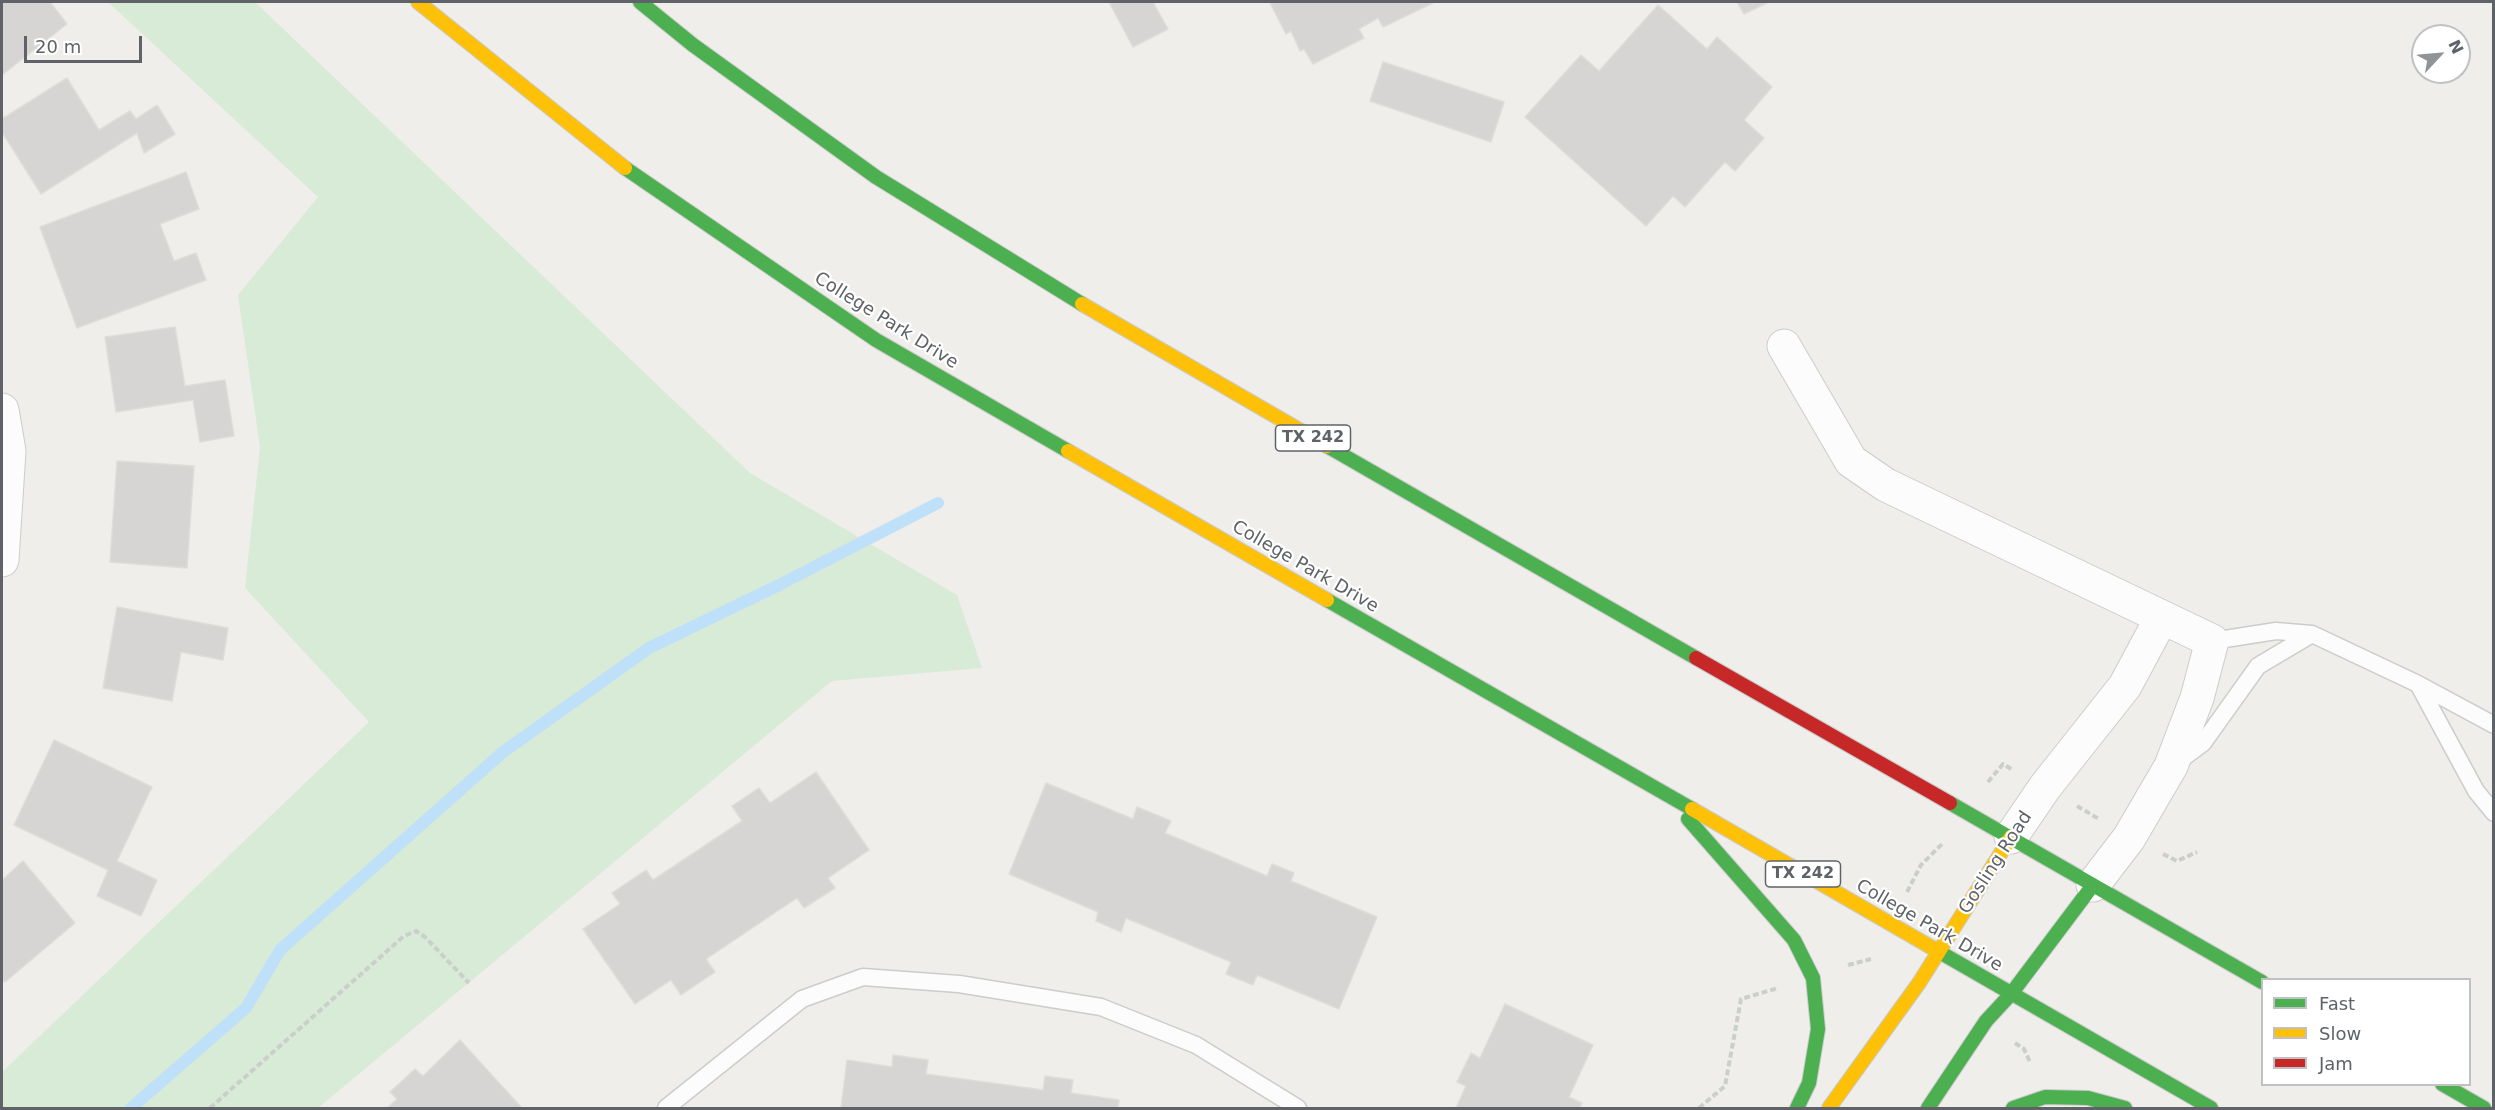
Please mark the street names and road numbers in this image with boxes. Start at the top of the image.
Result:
street label: College Park Drive [810,268,962,374]
road number: TX 242 [1276,425,1350,451]
street label: College Park Drive [1228,516,1382,618]
street label: Gosling Road [1955,808,2037,918]
road number: TX 242 [1766,861,1840,887]
street label: College Park Drive [1852,875,2006,977]

